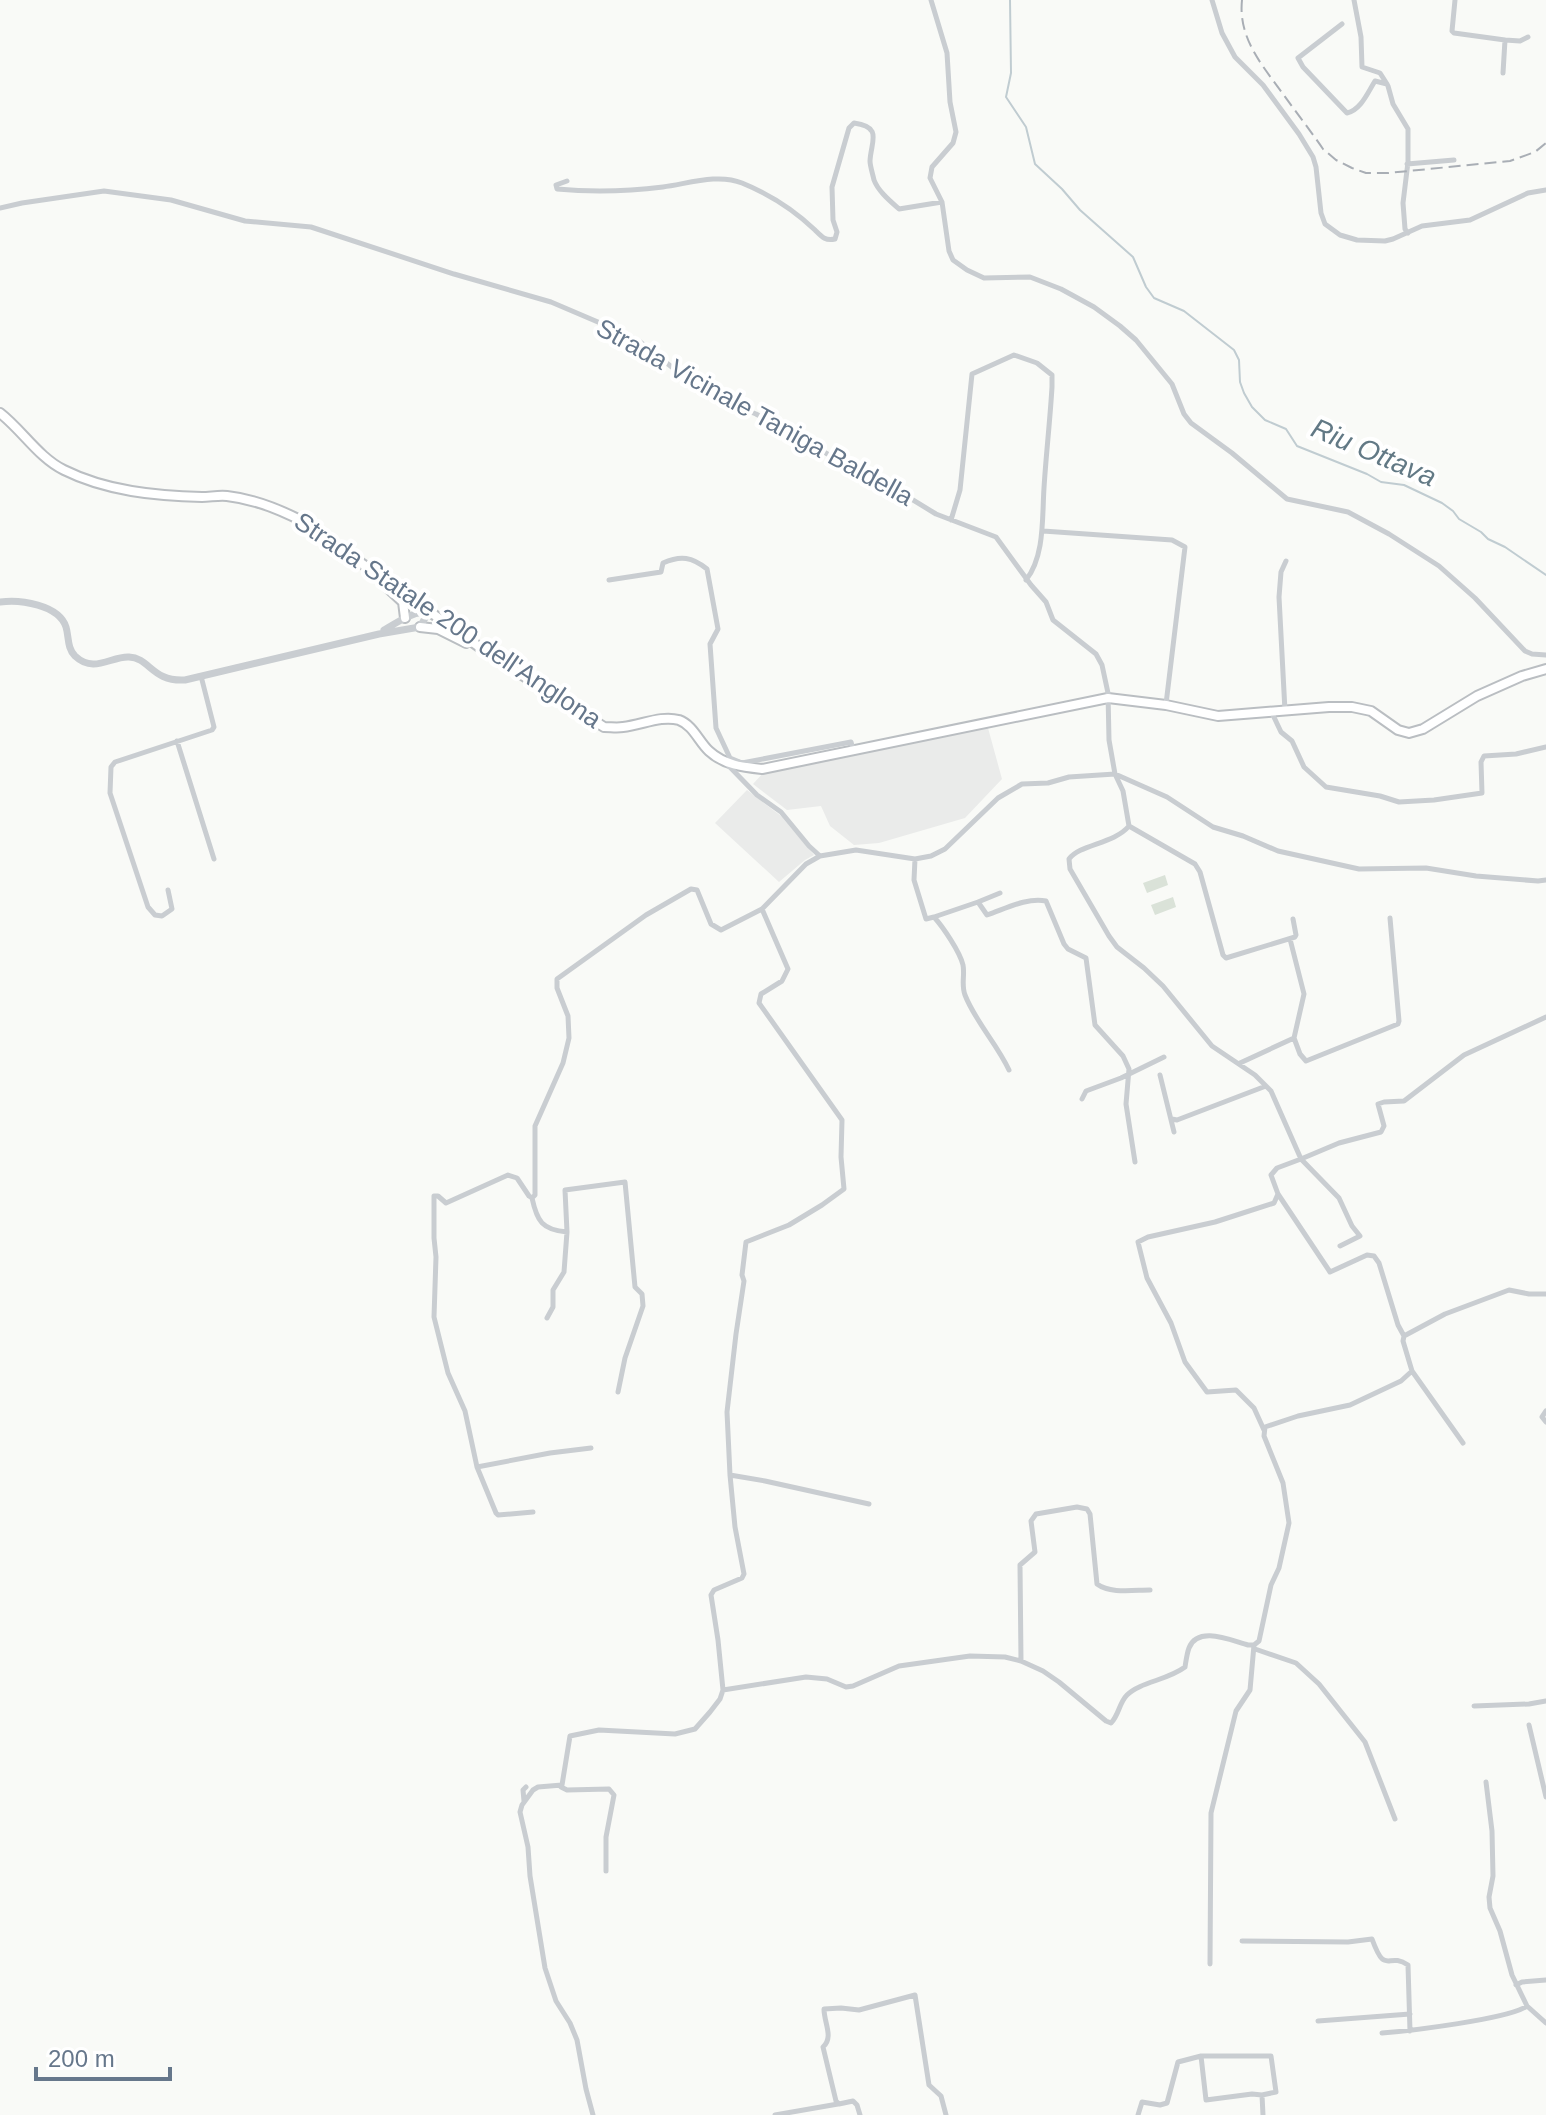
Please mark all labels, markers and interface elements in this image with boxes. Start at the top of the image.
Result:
street label: Strada Vicinale Taniga Baldella [591,312,919,512]
water label: Riu Ottava [1307,412,1441,493]
street label: Strada Statale 200 dell'Anglona [289,506,607,734]
scale bar [36,2031,170,2081]
text: 200 m [48,2045,115,2072]

